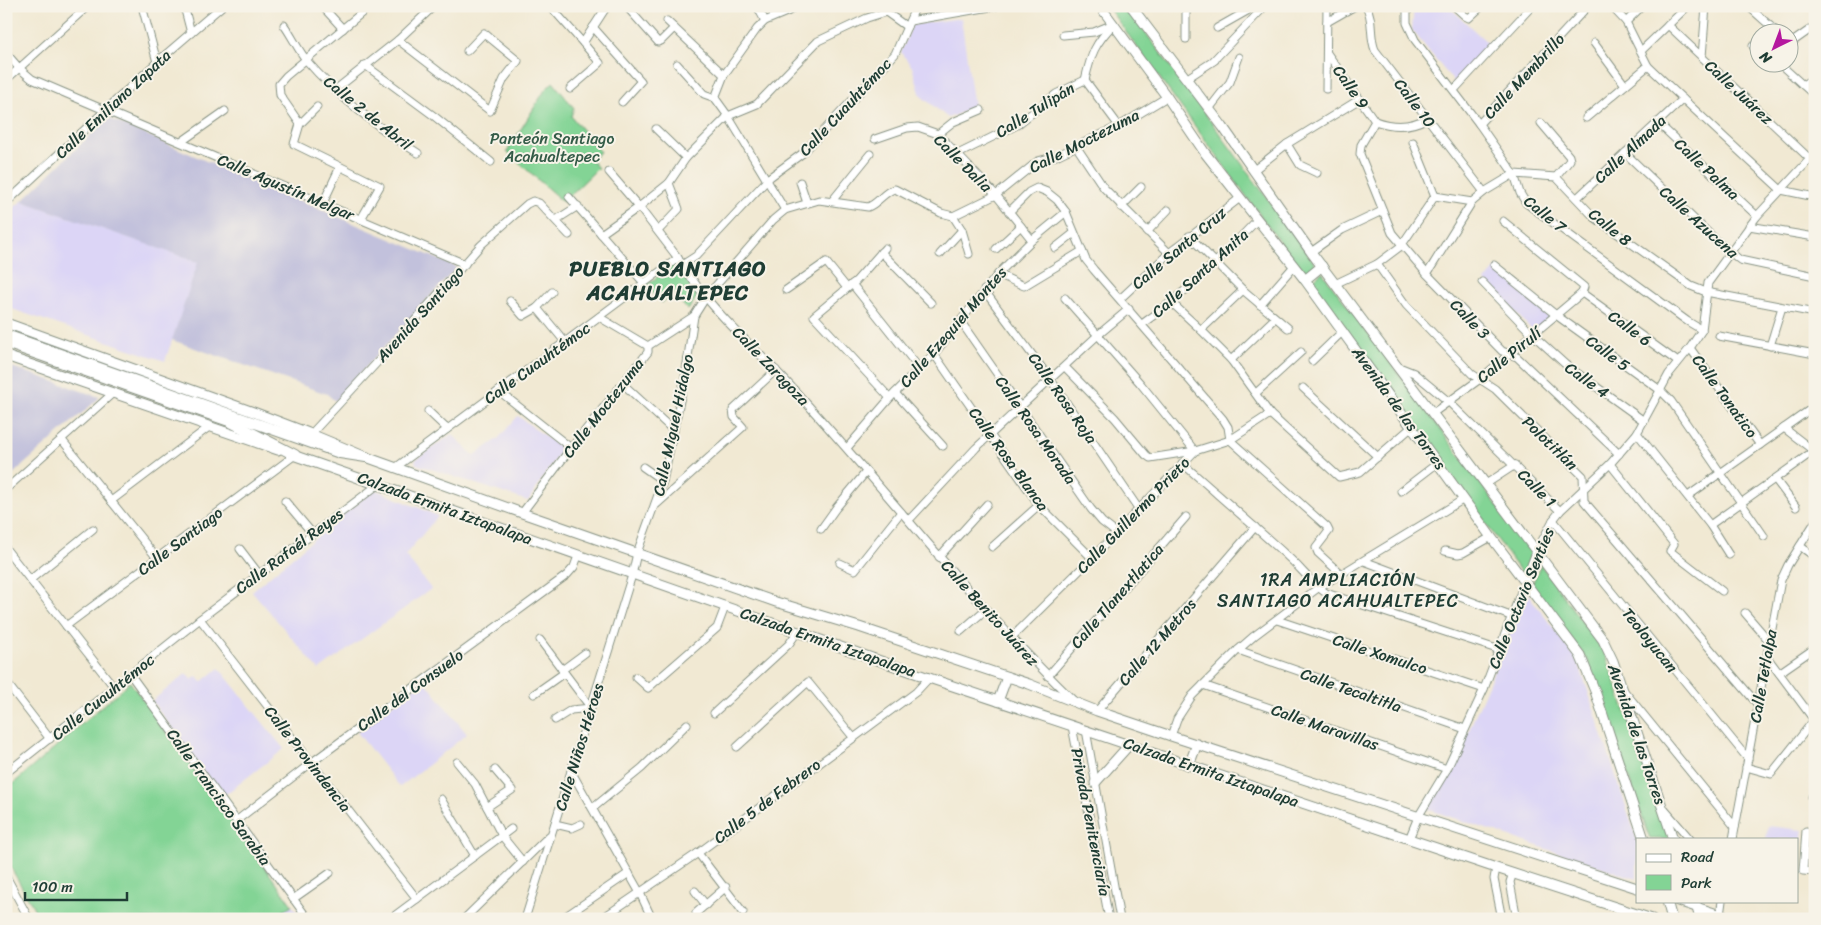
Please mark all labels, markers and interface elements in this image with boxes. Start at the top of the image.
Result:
north arrow [1748,22,1798,72]
street label: Calle Membrillo [1476,26,1572,126]
street label: Calle Emiliano Zapata [48,42,178,166]
text: N [1753,45,1778,70]
street label: Calle Cuauhtémoc [791,51,899,163]
street label: Calle Juárez [1698,52,1781,132]
street label: Calle 9 [1325,58,1377,116]
street label: Calle 2 de Abril [317,68,419,159]
street label: Calle 10 [1386,72,1444,134]
street label: Calle Tulipán [989,74,1081,146]
street label: Calle Moctezuma [1024,101,1144,181]
street label: Calle Almada [1587,107,1673,191]
park label: Panteón Santiago Acahualtepec [490,124,614,171]
street label: Calle Dalia [927,127,1000,200]
street label: Calle Palma [1667,130,1747,208]
street label: Calle Agustín Melgar [213,145,361,230]
street label: Calle Azucena [1652,178,1746,267]
street label: Calle 7 [1517,187,1574,241]
street label: Calle Santa Cruz [1125,199,1234,297]
street label: Calle 8 [1582,200,1639,254]
street label: Calle Santa Anita [1144,221,1256,325]
district label: PUEBLO SANTIAGO ACAHUALTEPEC [569,250,767,312]
street label: Avenida Santiago [368,259,472,370]
street label: Calle Ezequiel Montes [892,259,1015,394]
street label: Calle 3 [1443,292,1497,347]
street label: Calle 6 [1602,302,1658,354]
street label: Calle Cuauhtémoc [477,314,597,412]
street label: Calle Pirulí [1470,318,1550,391]
street label: Calle Zaragoza [725,319,817,413]
street label: Calle 5 [1580,327,1637,379]
street label: Avenida de las Torres [1343,339,1454,476]
street label: Calle Rosa Roja [1020,346,1106,450]
street label: Calle Tonatico [1684,348,1766,444]
street label: Calle Moctezuma [554,351,652,465]
street label: Calle Miguel Hidalgo [644,351,702,499]
street label: Calle 4 [1558,354,1616,406]
street label: Calle Rosa Morada [987,369,1085,491]
street label: Calle Rosa Blanca [961,401,1057,517]
street label: Polotitlán [1515,408,1585,478]
street label: Calle Guillermo Prieto [1069,449,1197,581]
street label: Calle 1 [1510,461,1564,515]
street label: Calzada Ermita Iztapalapa [354,463,536,553]
street label: Calle Santiago [131,499,229,583]
street label: Calle Rafaél Reyes [228,500,350,602]
street label: Calle Octavio Senties [1479,522,1563,673]
street label: Calle Tlanextlatica [1063,537,1171,655]
street label: Calle Benito Juárez [934,553,1047,674]
district label: 1RA AMPLIACIÓN SANTIAGO ACAHUALTEPEC [1217,564,1459,617]
street label: Calle 12 Metros [1110,591,1204,693]
street label: Calzada Ermita Iztapalapa [736,598,920,686]
street label: Teoloyucan [1614,601,1686,680]
street label: Calle Xomulco [1329,625,1431,683]
street label: Calle Tetlalpa [1741,626,1786,725]
street label: Calle del Consuelo [350,641,470,739]
street label: Calle Cuauhtémoc [45,646,161,748]
street label: Calle Tecaltitla [1296,659,1406,721]
street label: Avenida de las Torres [1599,659,1675,809]
street label: Calle Niños Héroes [546,679,612,814]
street label: Calle Maravillas [1267,695,1383,759]
street label: Calle Provindencia [257,699,359,819]
street label: Calle Francisco Sarabia [159,722,279,872]
street label: Calzada Ermita Iztapalapa [1119,728,1303,816]
street label: Privada Penitenciaría [1062,745,1120,899]
street label: Calle 5 de Febrero [707,751,827,851]
legend [1636,838,1798,902]
text: Road [1681,844,1714,870]
scale bar [25,870,128,902]
text: Park [1681,870,1712,896]
text: 100 m [32,874,73,900]

